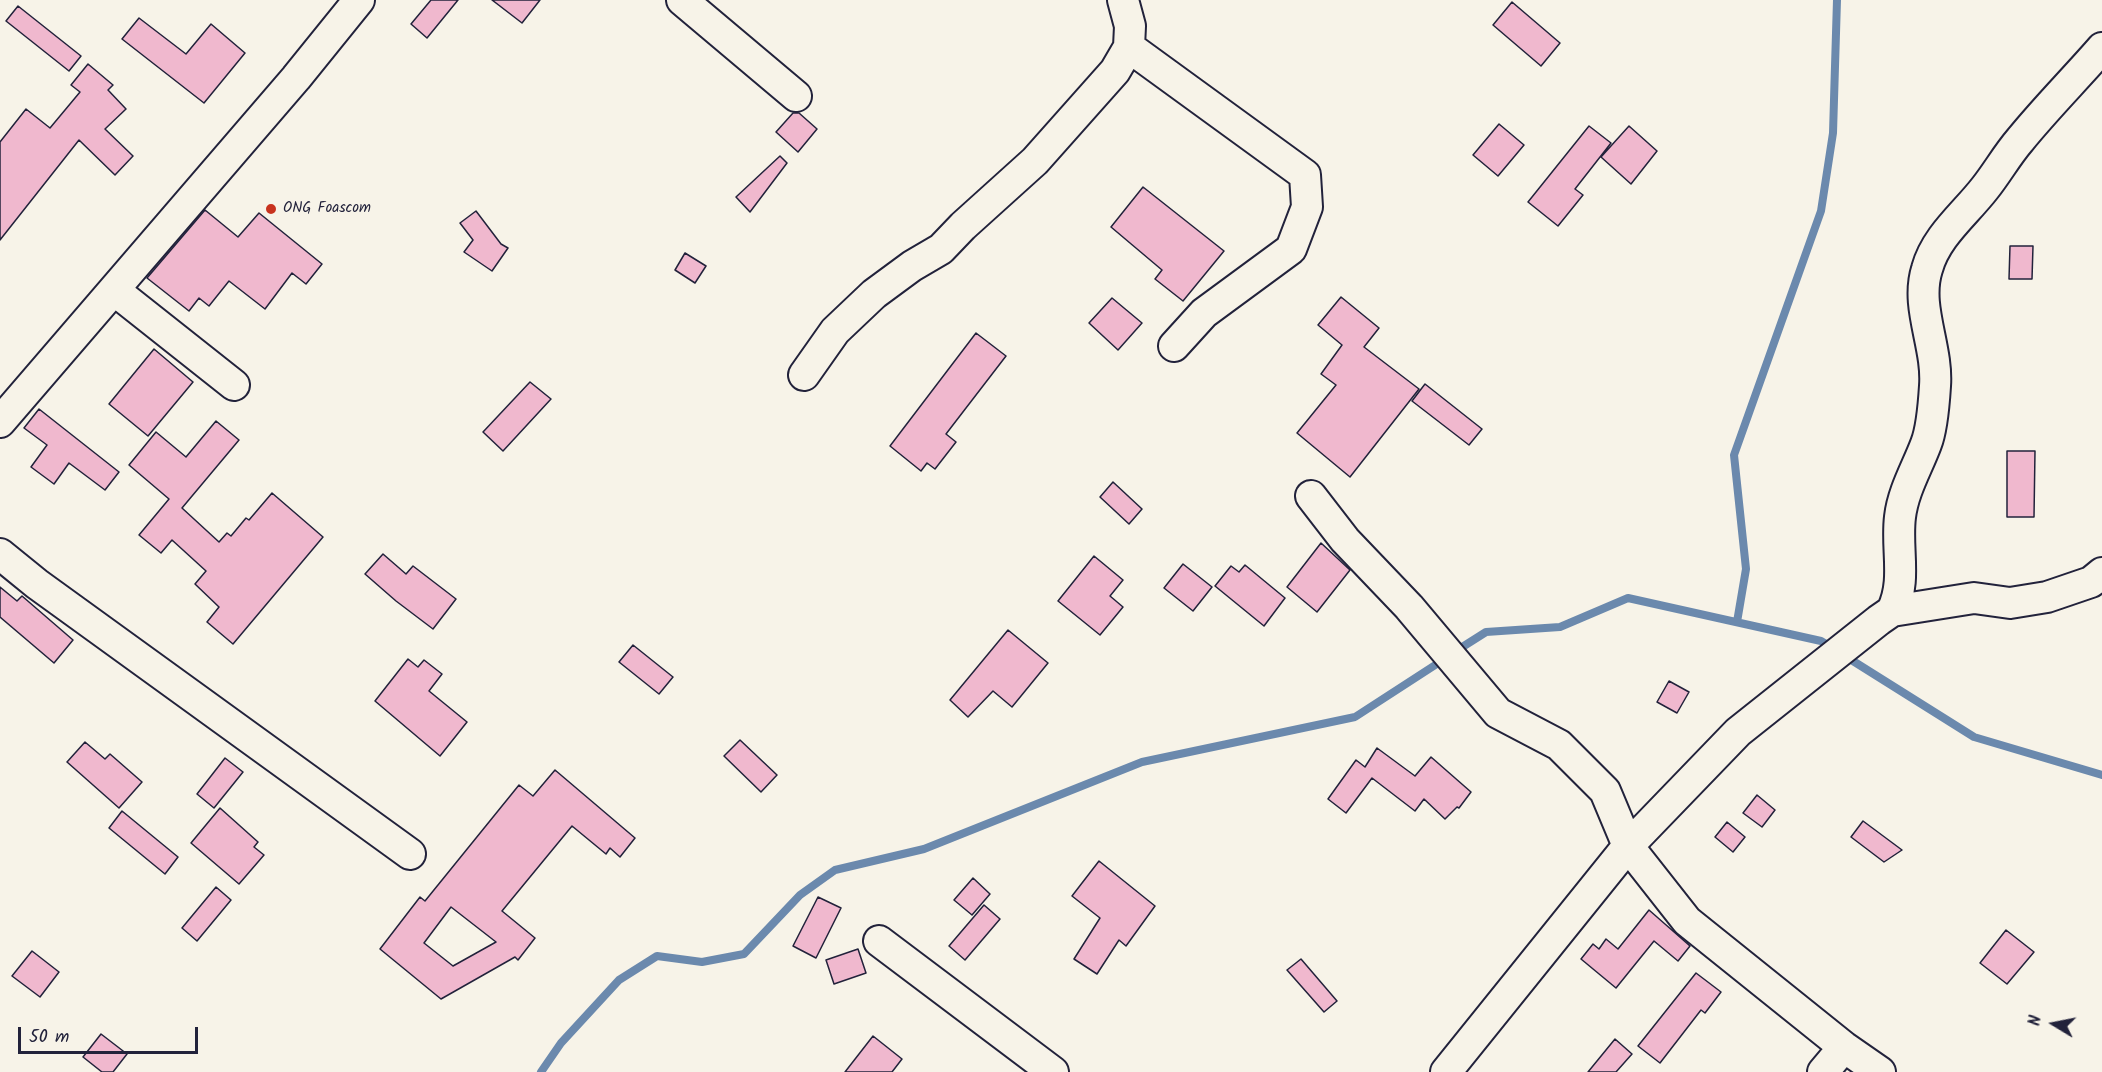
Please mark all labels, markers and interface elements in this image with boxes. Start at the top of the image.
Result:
place label: ONG Foascom [283,200,371,218]
marker: ONG Foascom [264,202,278,216]
north arrow [2024,994,2084,1054]
text: N [2023,1014,2049,1028]
scale bar [21,1015,201,1053]
text: 50 m [29,1023,69,1052]

